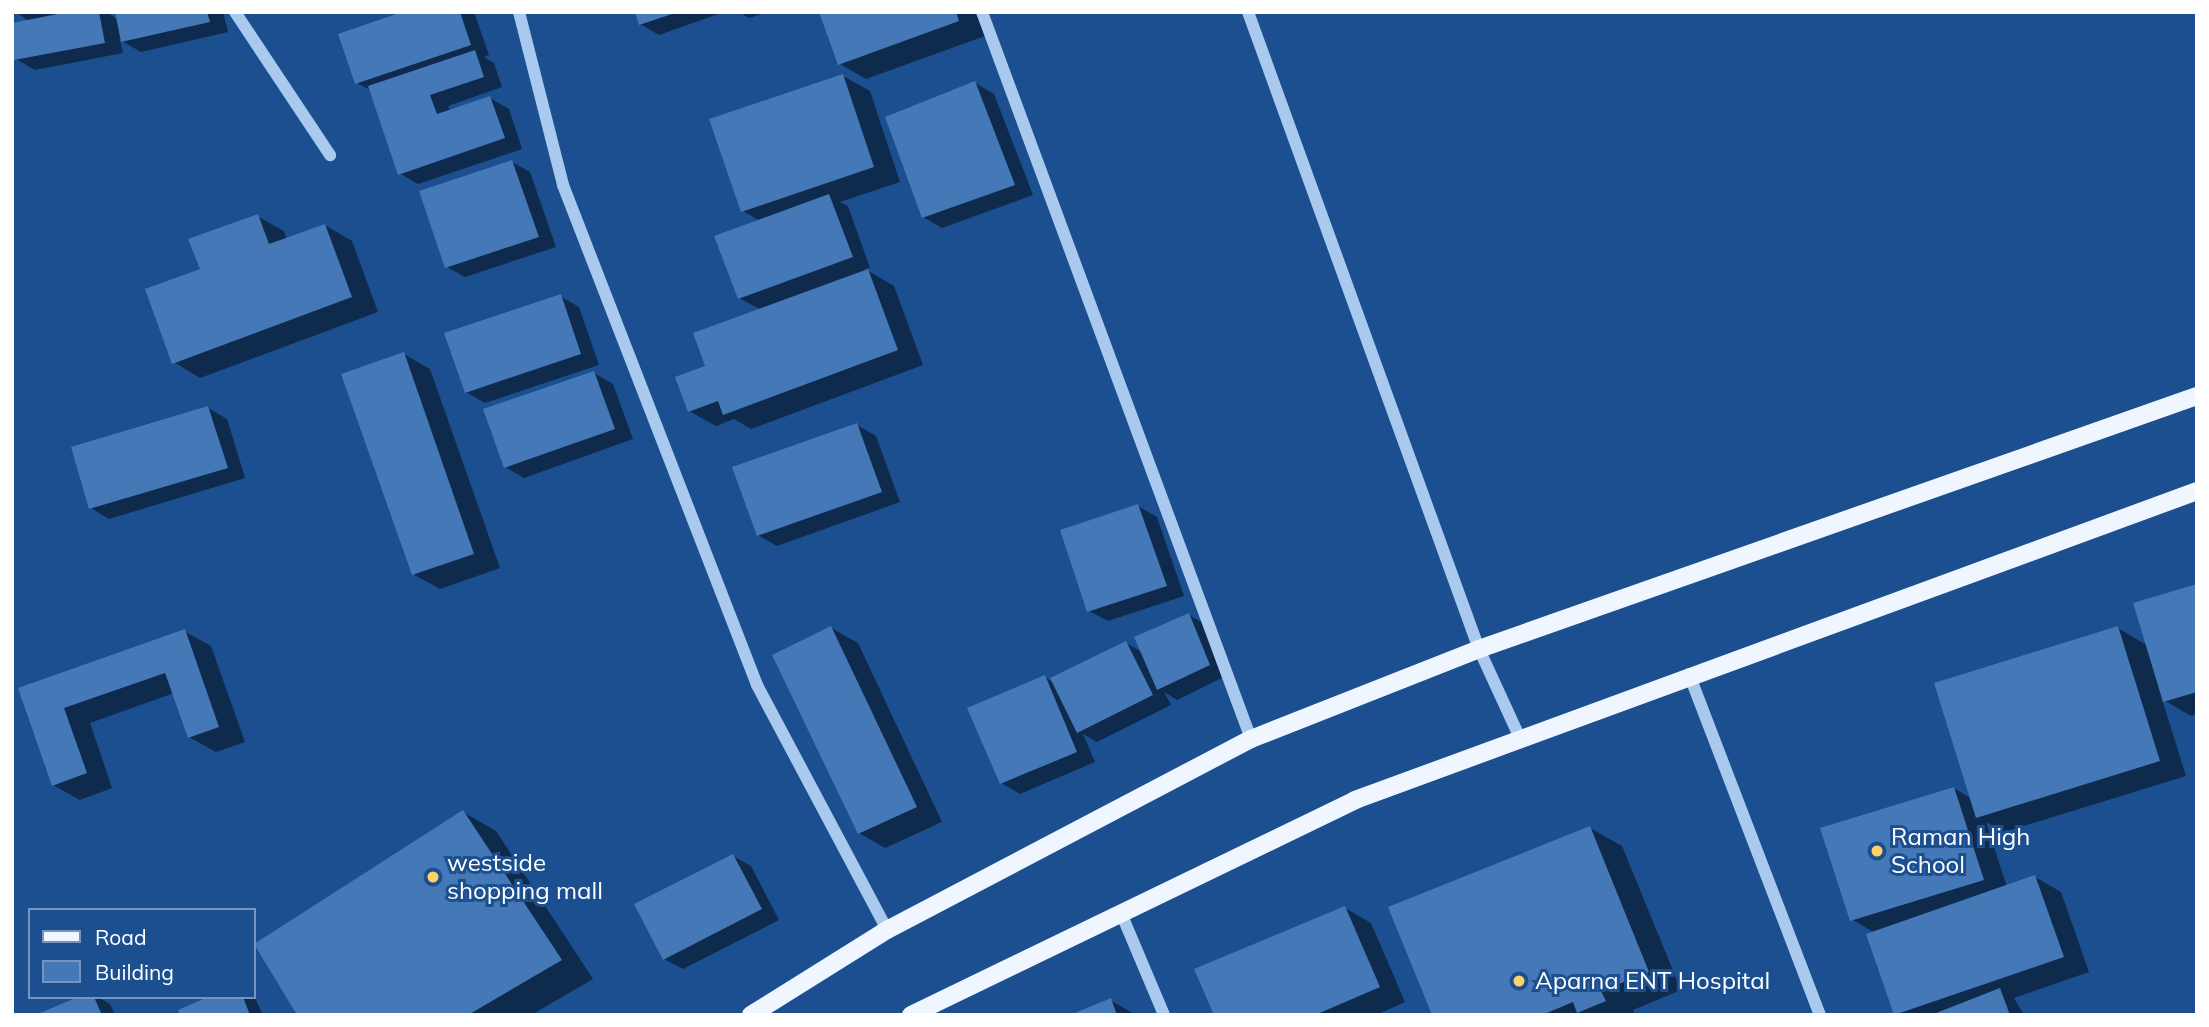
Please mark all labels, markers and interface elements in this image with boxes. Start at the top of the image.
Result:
place label: Raman High School [1891,823,2030,879]
marker: Raman High School [1869,843,1885,859]
place label: westside shopping mall [447,849,603,905]
marker: westside shopping mall [425,869,441,885]
legend [28,908,256,999]
text: Road [95,924,146,950]
text: Building [95,959,174,985]
place label: Aparna ENT Hospital [1535,967,1770,995]
marker: Aparna ENT Hospital [1509,971,1529,991]

